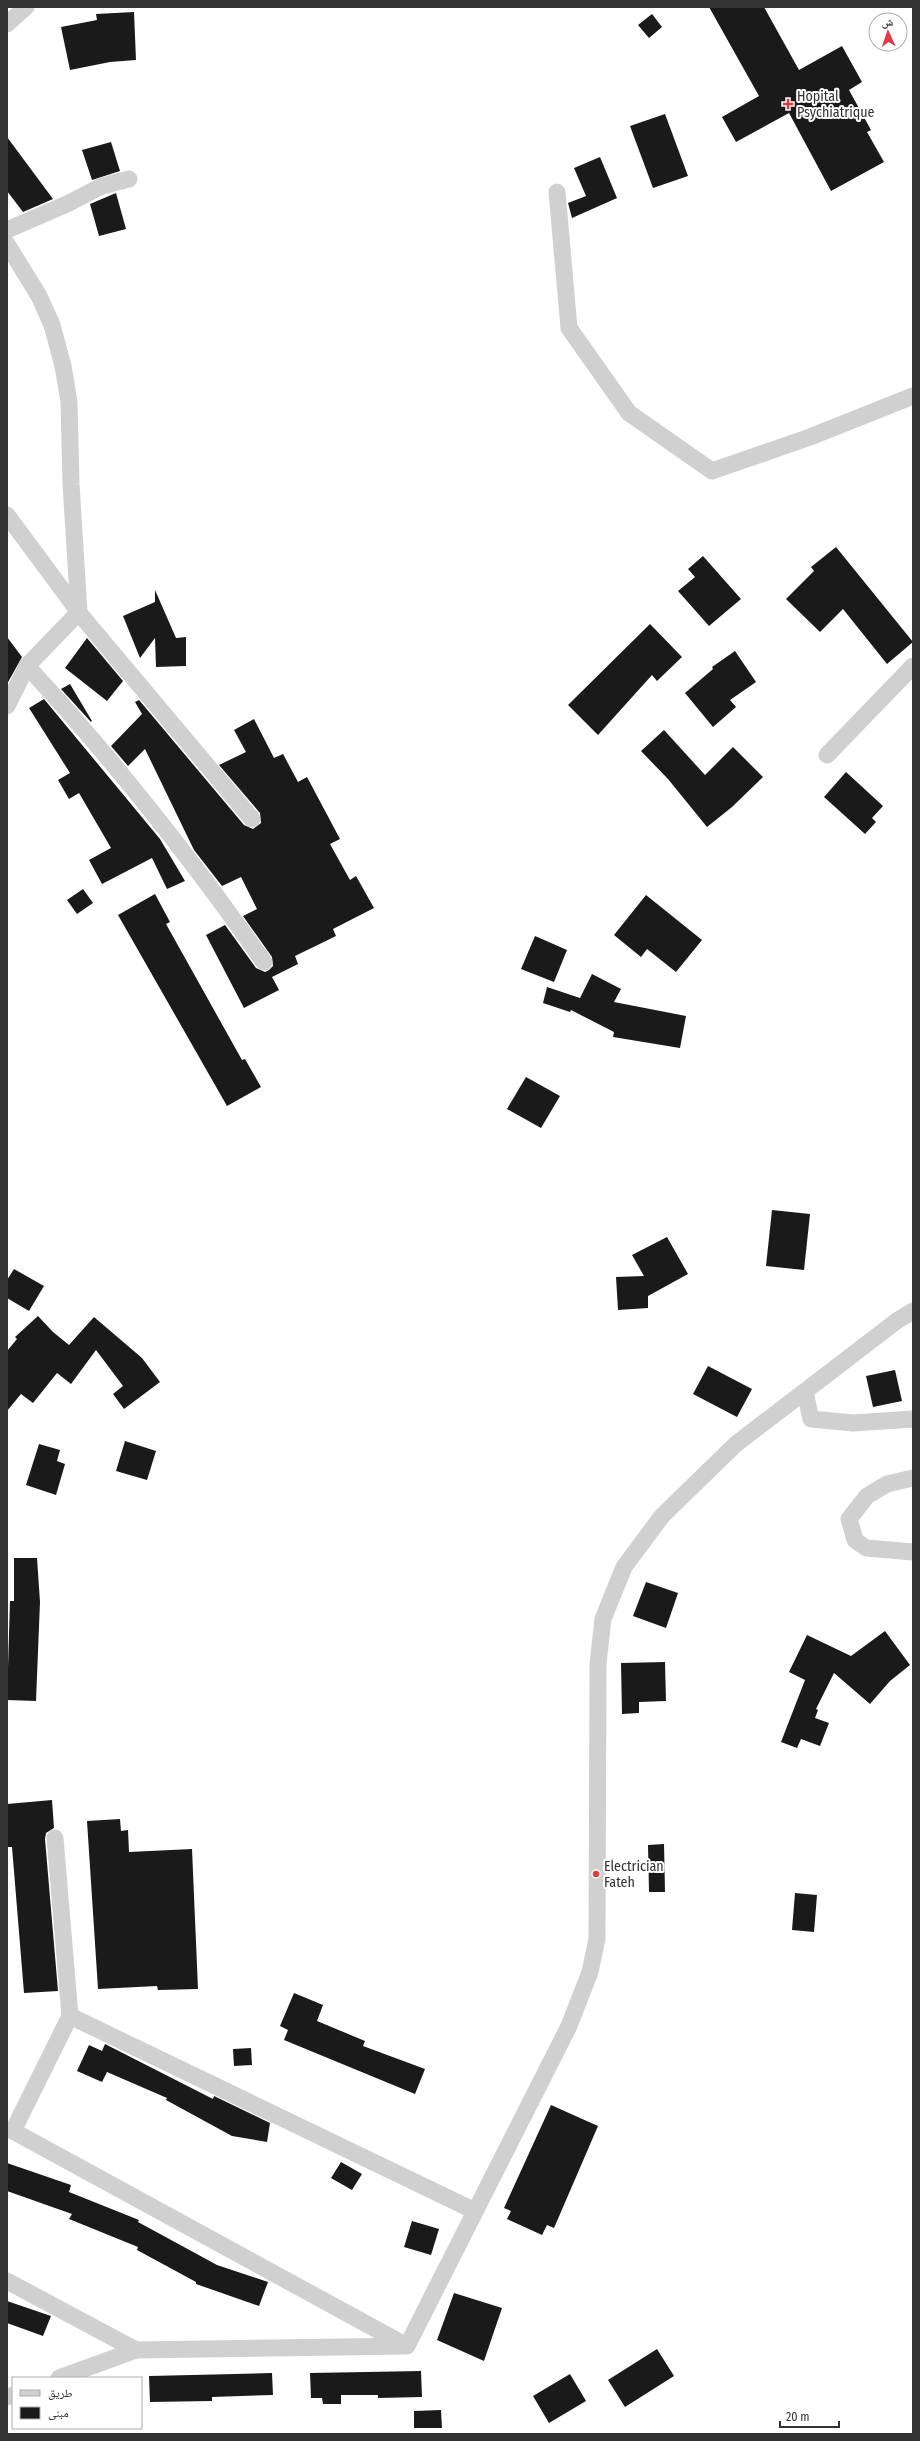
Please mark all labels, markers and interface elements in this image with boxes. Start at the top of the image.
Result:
north arrow [868,12,908,52]
text: ش [881,16,894,30]
place label: Hopital Psychiatrique [797,88,874,121]
marker: Hopital Psychiatrique [782,98,794,110]
place label: Electrician Fateh [604,1858,664,1891]
marker: Electrician Fateh [591,1869,601,1879]
legend [12,2377,142,2429]
text: طريق [48,2386,73,2400]
scale bar [780,2403,839,2429]
text: مبنى [48,2406,69,2420]
text: 20 m [786,2410,810,2424]

